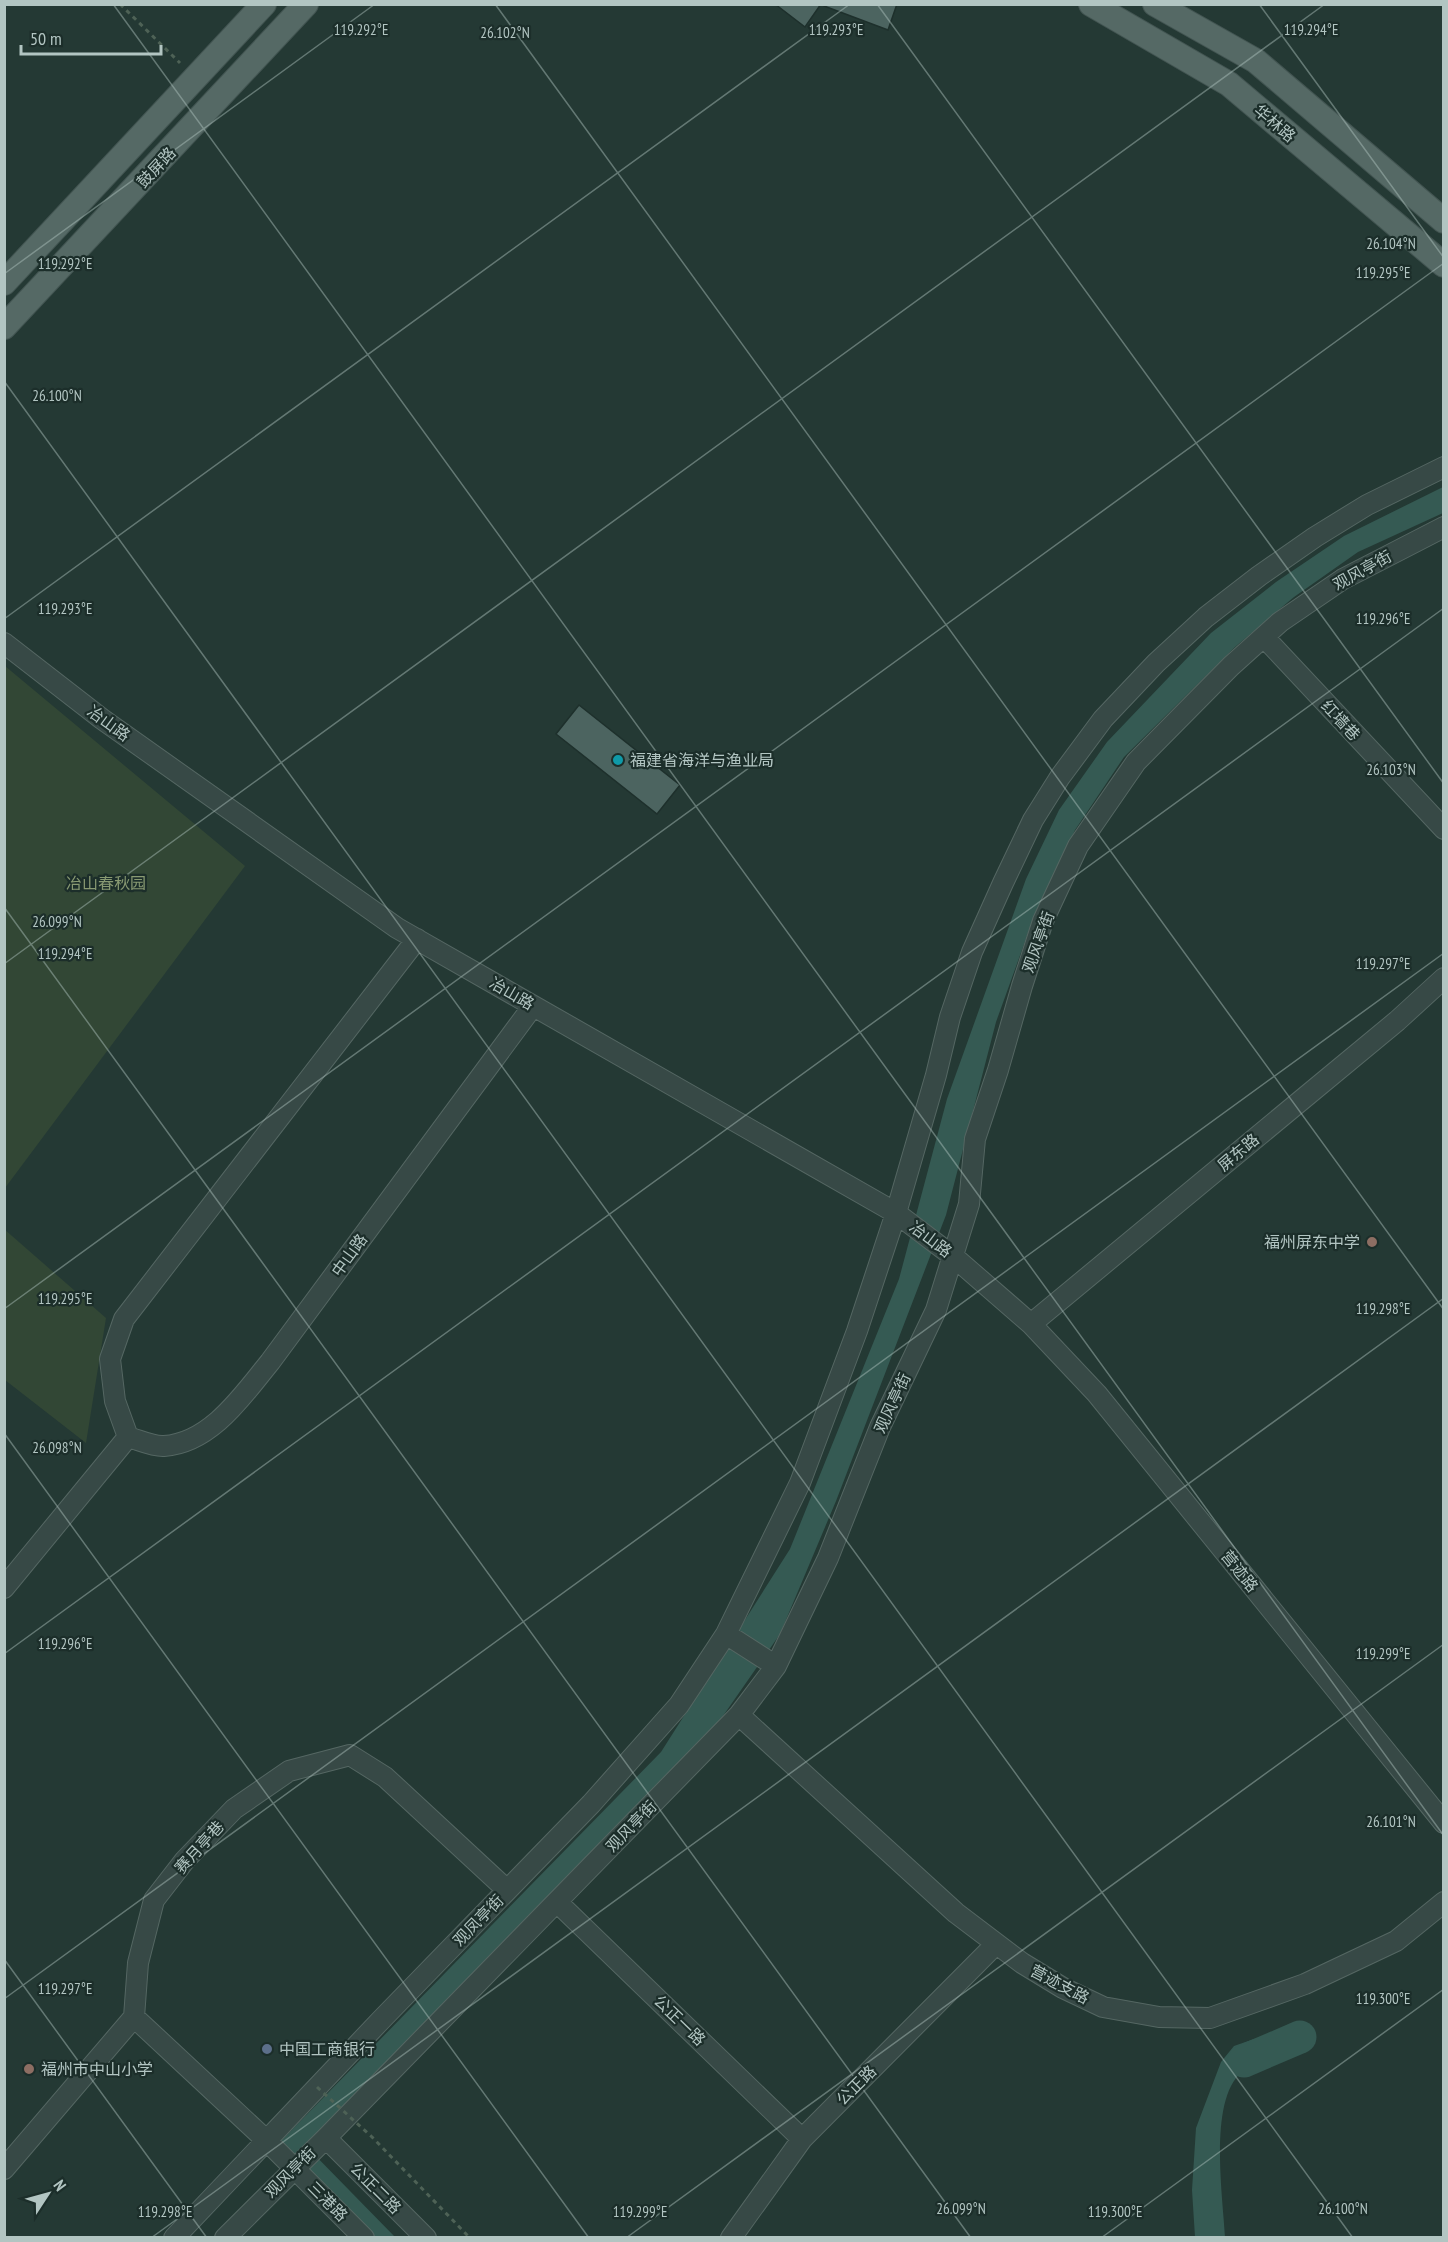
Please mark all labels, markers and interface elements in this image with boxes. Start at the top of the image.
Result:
scale bar [21,18,160,56]
text: 119.292°E [334,20,388,39]
text: 119.293°E [809,20,863,39]
text: 119.294°E [1284,20,1338,39]
text: 26.102°N [480,23,530,42]
text: 50 m [30,27,62,50]
street label: 华林路 [1250,100,1300,146]
street label: 鼓屏路 [132,143,180,191]
text: 26.104°N [1366,234,1416,253]
text: 119.292°E [38,254,92,273]
text: 119.295°E [1356,263,1410,282]
text: 26.100°N [32,386,82,405]
street label: 观风亭街 [1329,546,1395,594]
text: 119.293°E [38,599,92,618]
text: 119.296°E [1356,609,1410,628]
street label: 红墙巷 [1317,696,1365,744]
street label: 冶山路 [84,701,134,745]
place label: 福建省海洋与渔业局 [630,750,774,770]
marker: 福建省海洋与渔业局 [611,753,625,767]
text: 26.103°N [1366,760,1416,779]
park label: 冶山春秋园 [66,873,146,893]
street label: 观风亭街 [1018,909,1058,975]
text: 26.099°N [32,912,82,931]
text: 119.294°E [38,944,92,963]
text: 119.297°E [1356,954,1410,973]
street label: 冶山路 [486,972,538,1014]
street label: 屏东路 [1213,1129,1263,1175]
street label: 冶山路 [906,1217,956,1261]
street label: 中山路 [327,1230,371,1280]
place label: 福州屏东中学 [1264,1232,1360,1252]
marker: 福州屏东中学 [1365,1235,1379,1249]
text: 119.295°E [38,1289,92,1308]
text: 119.298°E [1356,1299,1410,1318]
street label: 观风亭街 [869,1370,915,1436]
text: 26.098°N [32,1438,82,1457]
street label: 营迹路 [1217,1546,1263,1596]
text: 119.296°E [38,1634,92,1653]
text: 119.299°E [1356,1644,1410,1663]
street label: 观风亭街 [602,1796,660,1856]
text: 26.101°N [1366,1812,1416,1831]
street label: 赛月亭巷 [170,1817,228,1877]
street label: 观凤亭街 [449,1890,507,1950]
street label: 营迹支路 [1027,1960,1093,2008]
text: 119.297°E [38,1979,92,1998]
text: 119.300°E [1356,1989,1410,2008]
street label: 公正一路 [650,1991,710,2049]
place label: 中国工商银行 [279,2039,375,2059]
marker: 中国工商银行 [260,2042,274,2056]
place label: 福州市中山小学 [41,2059,153,2079]
street label: 公正路 [832,2061,880,2109]
marker: 福州市中山小学 [22,2062,36,2076]
street label: 观风亭街 [260,2142,320,2202]
street label: 公正二路 [346,2158,406,2218]
north arrow [18,2164,78,2224]
text: N [50,2176,71,2195]
street label: 三港路 [304,2177,352,2225]
text: 26.099°N [936,2199,986,2218]
text: 26.100°N [1318,2199,1368,2218]
text: 119.298°E [138,2202,192,2221]
text: 119.299°E [613,2202,667,2221]
text: 119.300°E [1088,2202,1142,2221]

